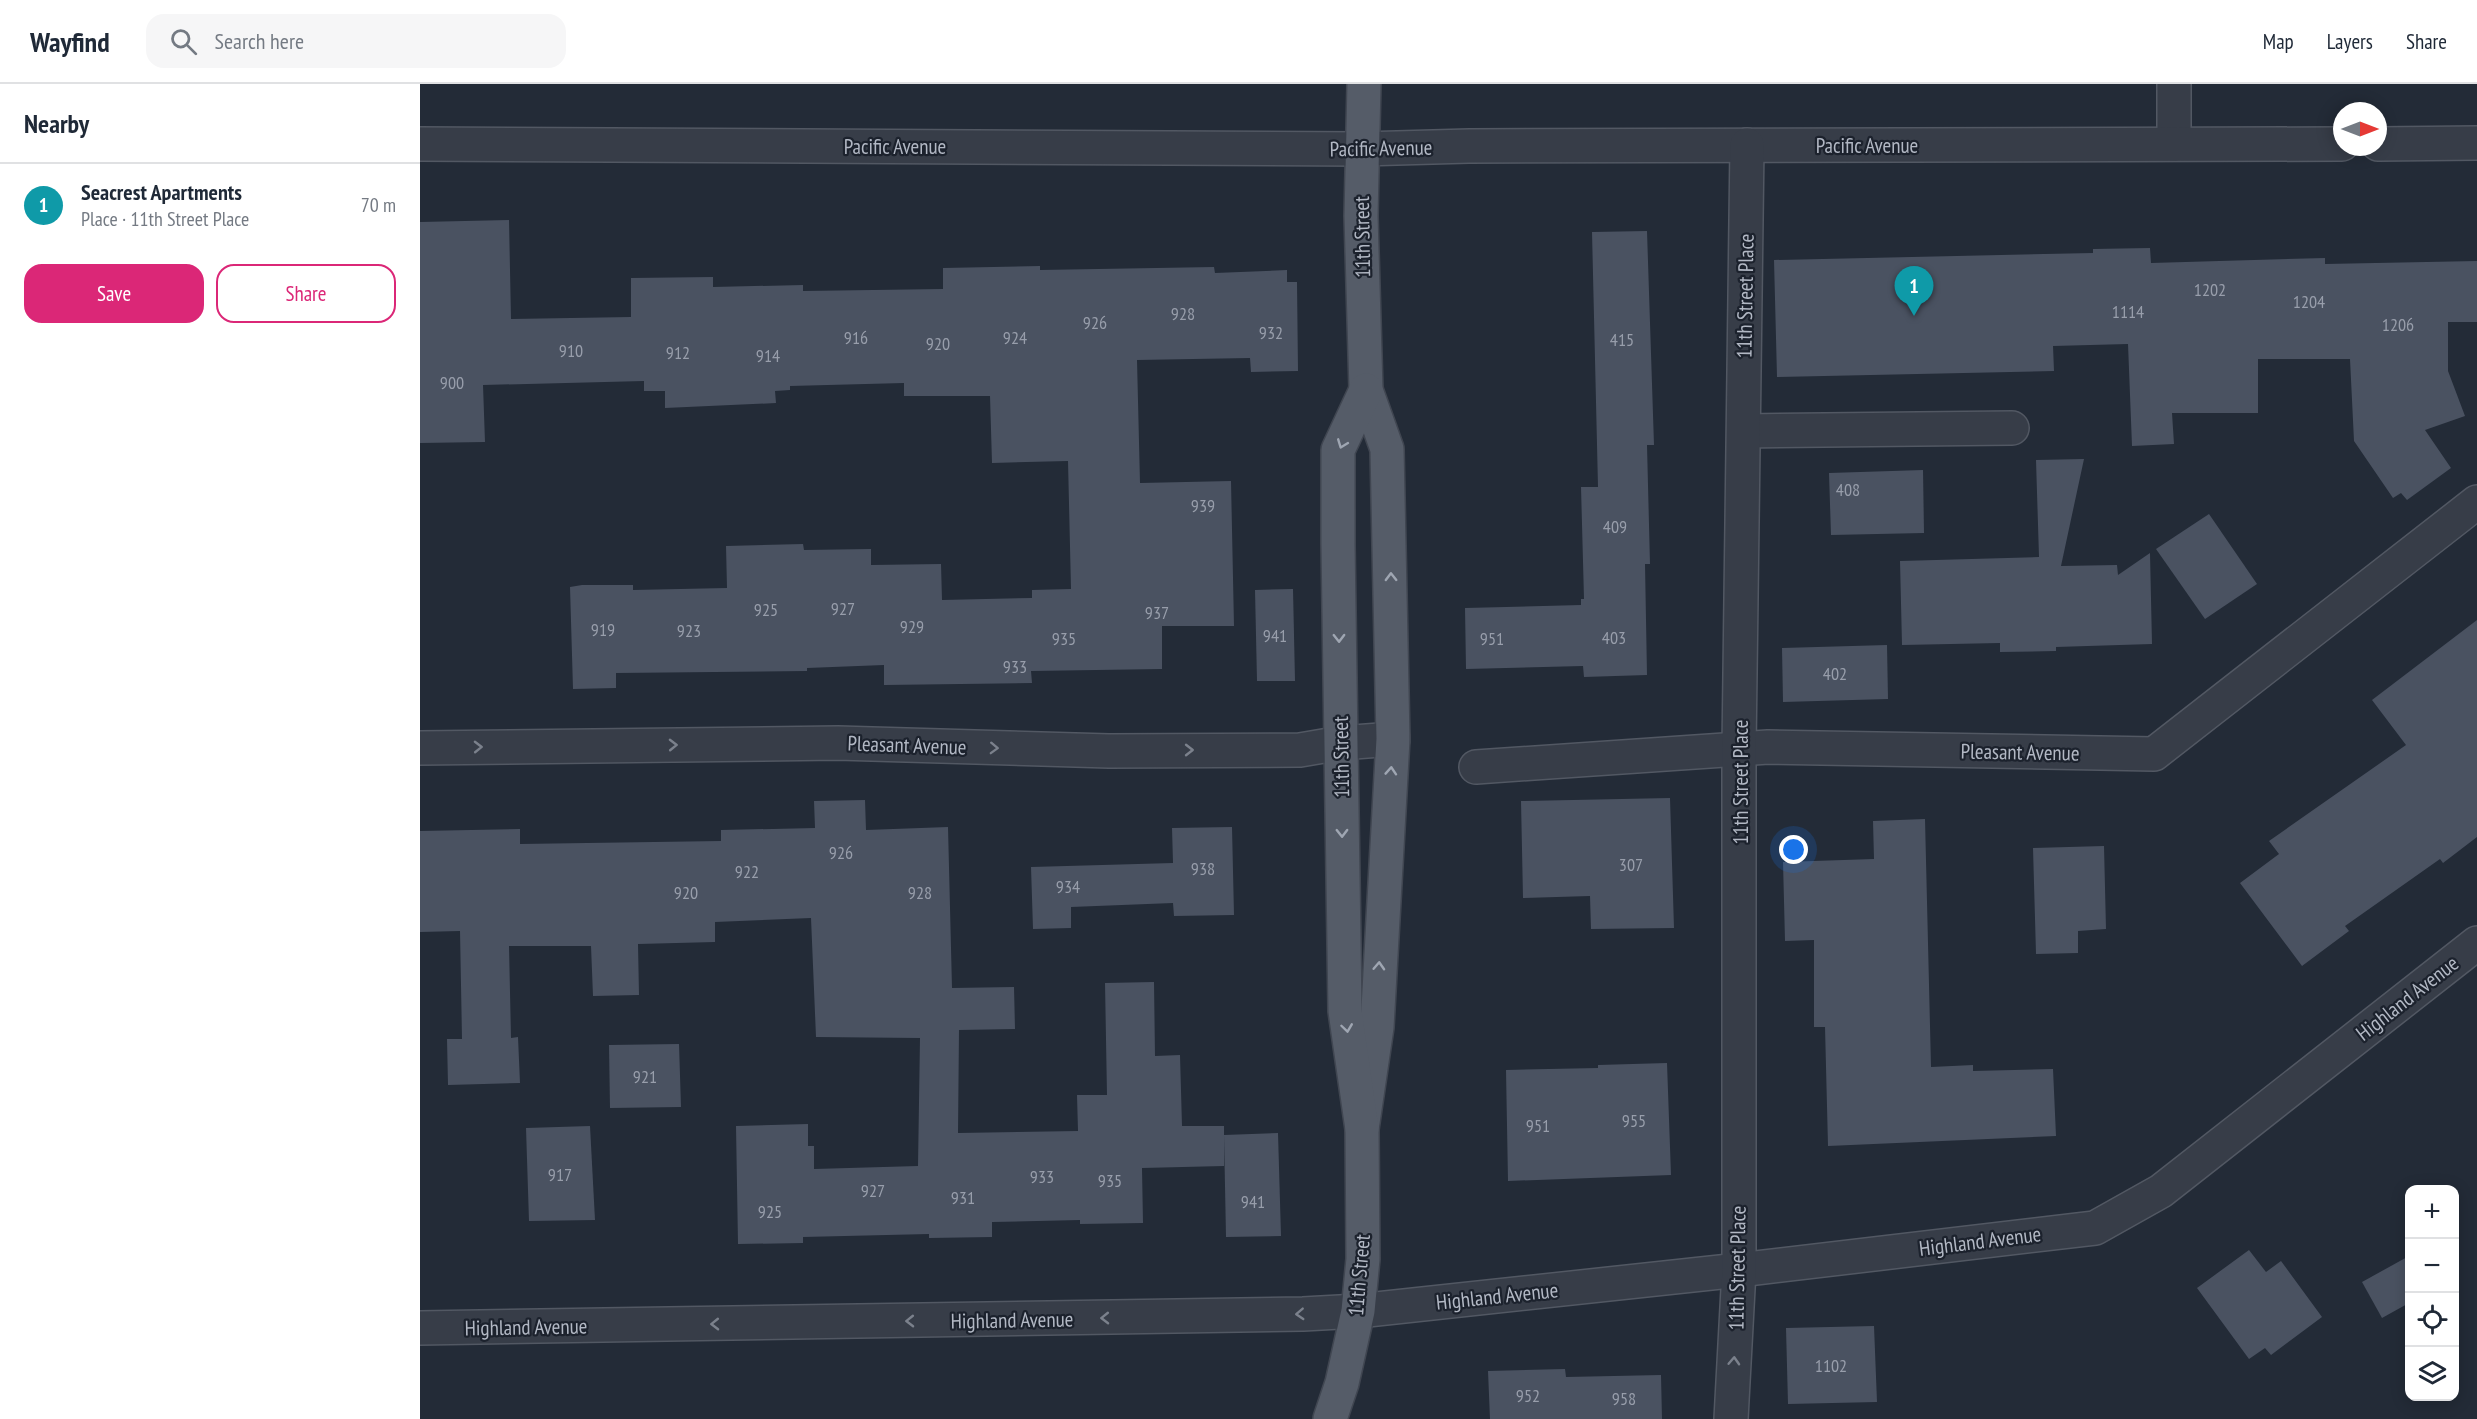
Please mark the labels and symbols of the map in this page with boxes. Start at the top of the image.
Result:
north arrow [2333,102,2387,156]
street label: Pacific Avenue [1816,132,1918,159]
street label: Pacific Avenue [844,133,946,160]
street label: Pacific Avenue [1329,134,1433,162]
street label: 11th Street [1348,196,1376,278]
street label: 11th Street Place [1730,233,1760,359]
pin: 1 [1894,266,1934,316]
house number: 1202 [2194,278,2226,301]
house number: 1204 [2293,290,2325,313]
house number: 1114 [2112,300,2144,323]
house number: 928 [1171,302,1195,325]
house number: 926 [1083,311,1107,334]
house number: 1206 [2382,313,2414,336]
house number: 932 [1259,321,1283,344]
house number: 916 [844,326,868,349]
house number: 924 [1003,326,1027,349]
house number: 415 [1610,328,1634,351]
house number: 920 [926,332,950,355]
house number: 910 [559,339,583,362]
house number: 912 [666,341,690,364]
house number: 914 [756,344,780,367]
house number: 900 [440,371,464,394]
one-way arrow [1337,437,1349,448]
house number: 408 [1836,478,1860,501]
house number: 939 [1191,494,1215,517]
house number: 409 [1603,515,1627,538]
one-way arrow [1385,572,1397,581]
house number: 927 [831,597,855,620]
house number: 925 [754,598,778,621]
house number: 937 [1145,601,1169,624]
house number: 929 [900,615,924,638]
house number: 919 [591,618,615,641]
house number: 923 [677,619,701,642]
house number: 941 [1263,624,1287,647]
house number: 403 [1602,626,1626,649]
house number: 935 [1052,627,1076,650]
house number: 951 [1480,627,1504,650]
one-way arrow [1333,633,1345,642]
house number: 933 [1003,655,1027,678]
house number: 402 [1823,662,1847,685]
street label: 11th Street [1327,716,1355,798]
street label: 11th Street Place [1727,720,1754,844]
street label: Pleasant Avenue [847,729,967,761]
street label: Pleasant Avenue [1960,737,2080,767]
one-way arrow [669,739,678,751]
one-way arrow [474,741,483,753]
one-way arrow [990,741,999,754]
one-way arrow [1185,744,1194,757]
one-way arrow [1385,767,1398,776]
one-way arrow [1336,828,1348,837]
your location [1779,835,1808,864]
house number: 926 [829,841,853,864]
house number: 307 [1619,853,1643,876]
house number: 938 [1191,857,1215,880]
house number: 922 [735,860,759,883]
house number: 934 [1056,875,1080,898]
house number: 920 [674,881,698,904]
house number: 928 [908,881,932,904]
street label: Highland Avenue [2350,950,2464,1046]
one-way arrow [1373,962,1386,971]
one-way arrow [1341,1023,1353,1032]
house number: 921 [633,1065,657,1088]
house number: 955 [1622,1109,1646,1132]
house number: 951 [1526,1114,1550,1137]
house number: 917 [548,1163,572,1186]
house number: 933 [1030,1165,1054,1188]
house number: 935 [1098,1169,1122,1192]
house number: 927 [861,1179,885,1202]
house number: 931 [951,1186,975,1209]
house number: 941 [1241,1190,1265,1213]
house number: 925 [758,1200,782,1223]
street label: 11th Street Place [1722,1205,1752,1331]
street label: Highland Avenue [1917,1220,2043,1262]
street label: 11th Street [1342,1233,1376,1317]
street label: Highland Avenue [1435,1276,1559,1316]
street label: Highland Avenue [950,1305,1074,1335]
one-way arrow [1295,1308,1304,1321]
street label: Highland Avenue [464,1312,588,1342]
one-way arrow [1100,1312,1109,1324]
one-way arrow [905,1315,914,1327]
one-way arrow [711,1318,720,1330]
house number: 1102 [1815,1354,1847,1377]
one-way arrow [1728,1356,1741,1365]
house number: 952 [1516,1384,1540,1407]
house number: 958 [1612,1387,1636,1410]

